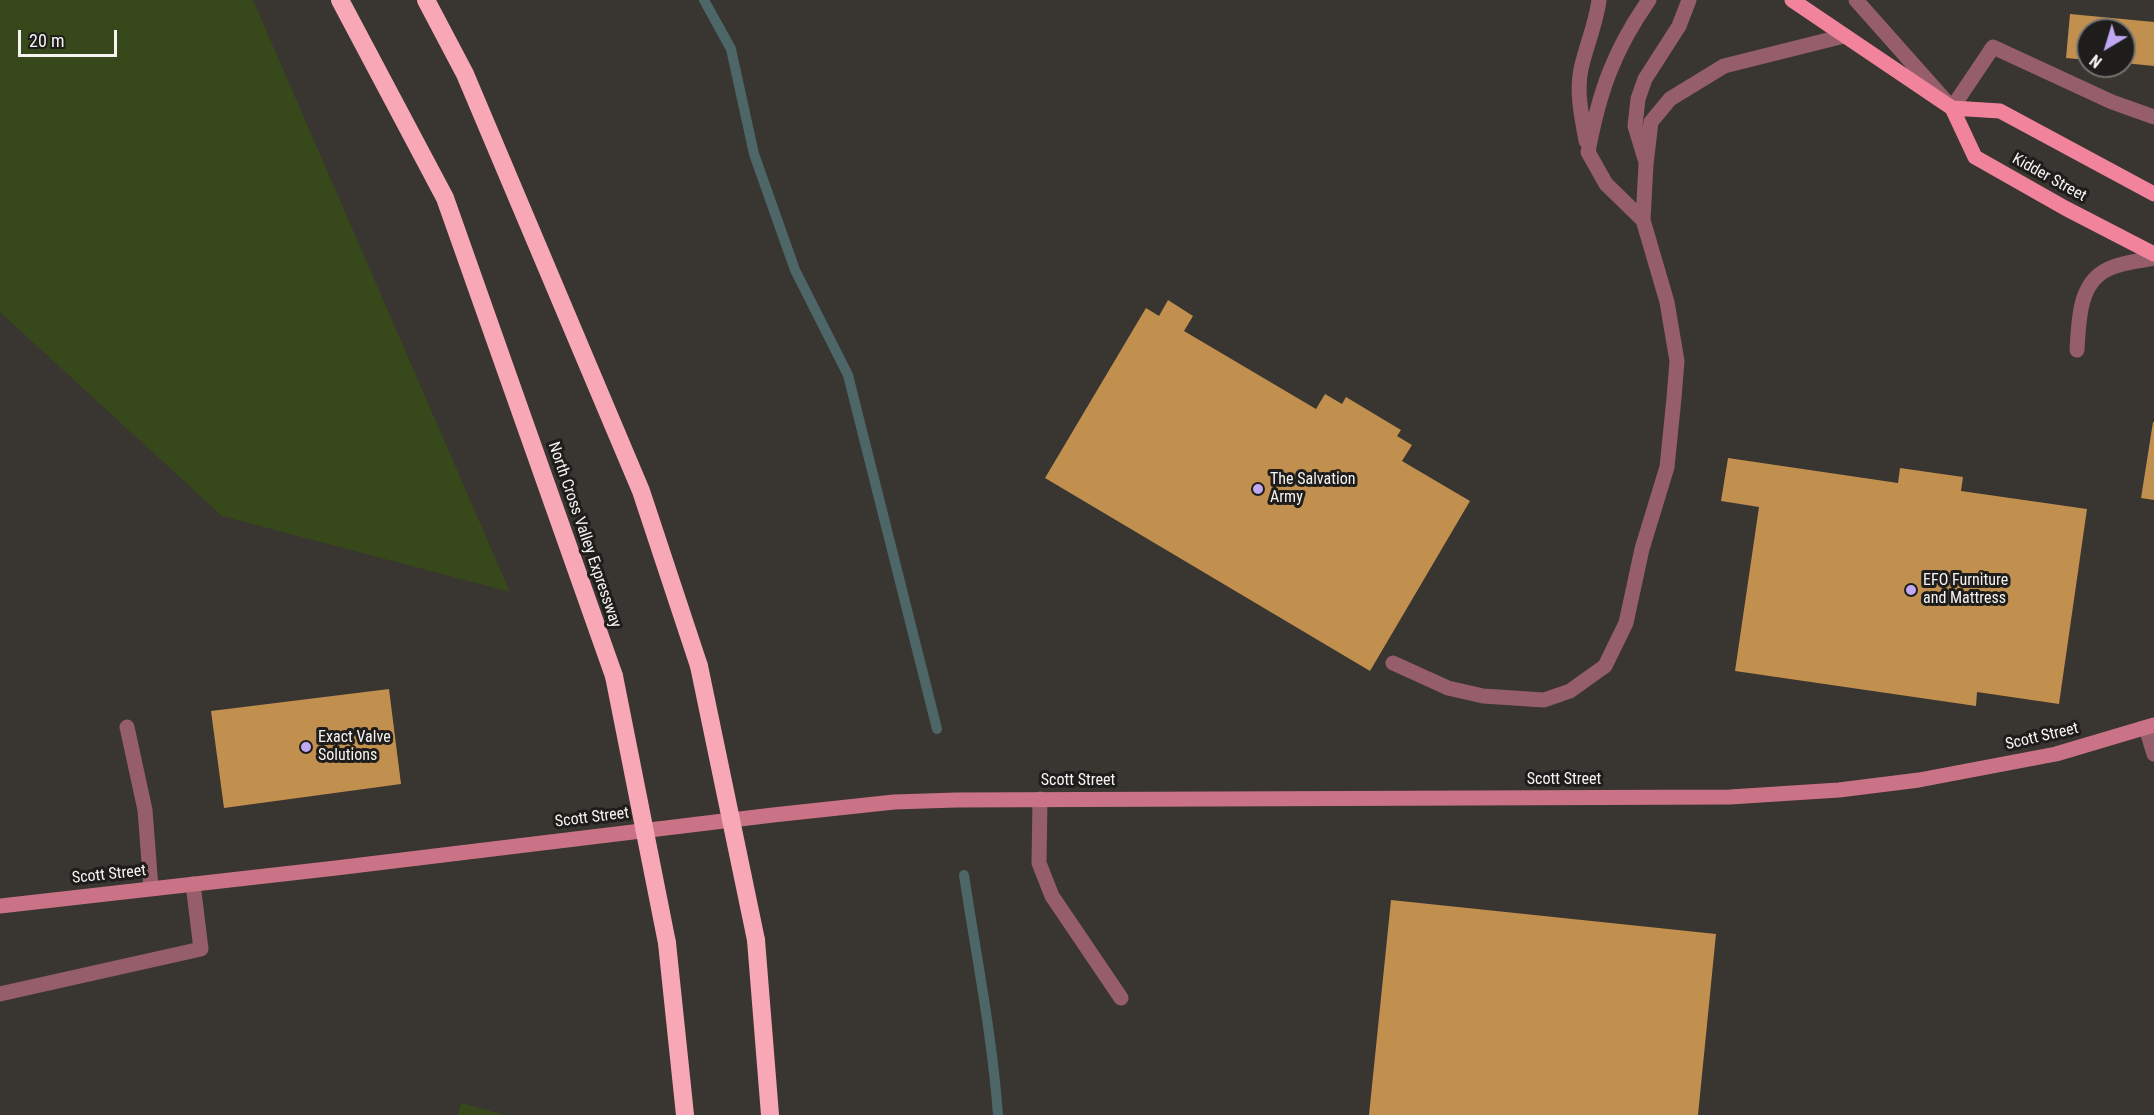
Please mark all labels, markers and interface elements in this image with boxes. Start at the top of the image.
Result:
scale bar [21,18,120,56]
north arrow [2076,18,2136,78]
text: 20 m [29,30,64,51]
text: N [2086,51,2106,72]
street label: Kidder Street [2009,150,2089,206]
street label: North Cross Valley Expressway [543,440,625,630]
place label: The Salvation Army [1270,470,1355,508]
marker: The Salvation Army [1251,482,1265,496]
place label: EFO Furniture and Mattress [1923,571,2008,609]
marker: EFO Furniture and Mattress [1904,583,1918,597]
street label: Scott Street [2004,719,2080,755]
place label: Exact Valve Solutions [318,728,391,766]
marker: Exact Valve Solutions [299,740,313,754]
street label: Scott Street [1527,770,1601,790]
street label: Scott Street [1041,771,1115,791]
street label: Scott Street [554,804,630,832]
street label: Scott Street [71,862,147,888]

